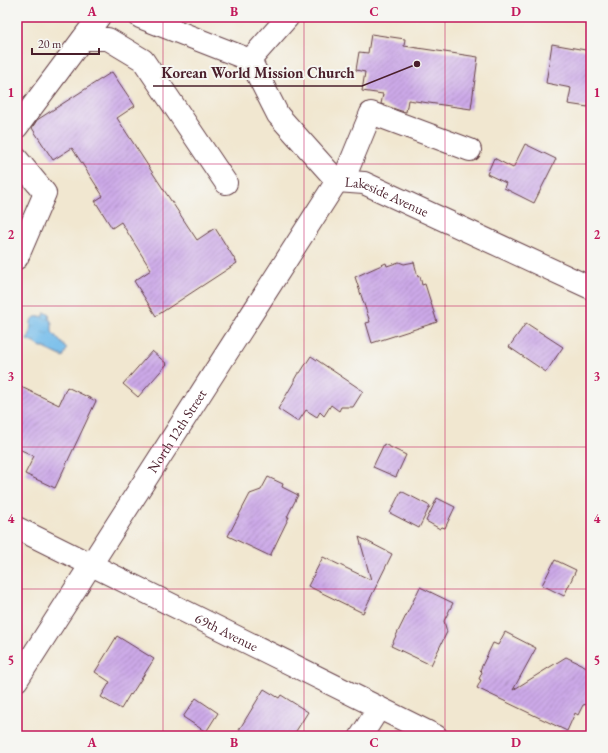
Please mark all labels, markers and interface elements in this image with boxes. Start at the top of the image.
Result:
text: A [86,3,97,20]
text: B [230,3,238,20]
text: C [369,3,379,20]
text: D [511,3,521,20]
scale bar [32,30,99,56]
text: 20 m [38,36,62,52]
callout: Korean World Mission Church [153,59,362,86]
text: Korean World Mission Church [161,63,355,82]
text: 1 [8,84,15,101]
text: 1 [594,84,601,101]
street label: Lakeside Avenue [344,173,432,221]
text: 2 [8,226,15,243]
text: 2 [594,226,601,243]
text: 3 [8,368,15,385]
text: 3 [594,368,601,385]
street label: North 12th Street [143,385,211,476]
text: 4 [8,510,15,527]
text: 4 [594,510,601,527]
street label: 69th Avenue [192,609,262,655]
text: 5 [8,652,14,669]
text: 5 [594,652,600,669]
text: A [86,734,97,751]
text: B [230,734,238,751]
text: C [369,734,379,751]
text: D [511,734,521,751]

